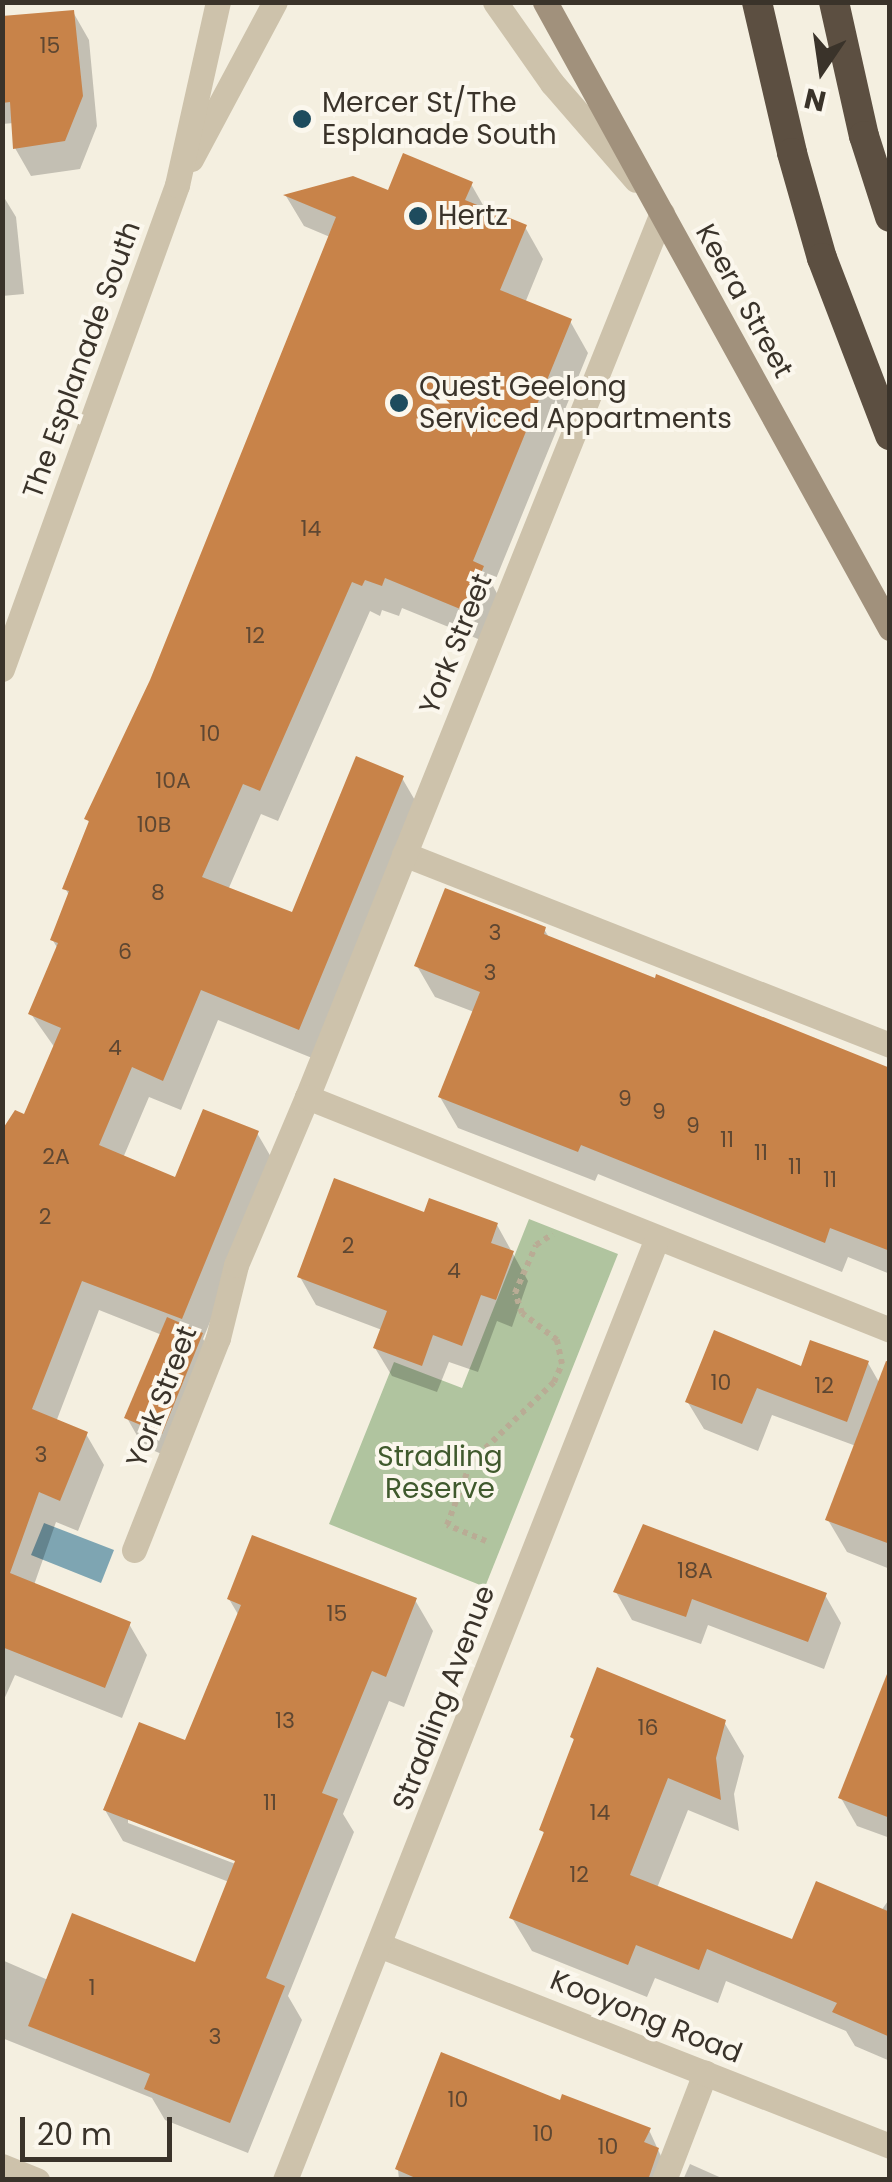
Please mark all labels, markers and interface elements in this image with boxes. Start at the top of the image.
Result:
north arrow [772,20,872,120]
house number: 15 [40,33,60,59]
text: N [800,78,830,121]
place label: Mercer St/The Esplanade South [322,86,557,152]
marker: Mercer St/The Esplanade South [291,108,313,130]
place label: Hertz [438,199,508,233]
marker: Hertz [407,205,429,227]
street label: The Esplanade South [16,217,148,503]
street label: Keera Street [688,218,800,384]
place label: Quest Geelong Serviced Appartments [419,370,732,436]
marker: Quest Geelong Serviced Appartments [388,392,410,414]
house number: 14 [301,516,321,542]
street label: York Street [413,569,499,719]
house number: 12 [245,623,265,649]
house number: 10 [200,721,220,747]
house number: 10A [155,768,191,794]
house number: 10B [137,812,171,838]
house number: 8 [151,880,165,906]
house number: 3 [489,920,501,946]
house number: 6 [118,939,132,965]
house number: 3 [484,960,496,986]
house number: 4 [108,1035,122,1061]
house number: 9 [618,1086,632,1112]
house number: 9 [652,1099,666,1125]
house number: 9 [686,1113,700,1139]
house number: 11 [720,1127,734,1153]
house number: 11 [754,1140,768,1166]
house number: 2A [42,1144,70,1170]
house number: 11 [788,1154,802,1180]
house number: 11 [823,1167,837,1193]
house number: 2 [39,1204,51,1230]
house number: 2 [342,1233,354,1259]
house number: 4 [447,1258,461,1284]
street label: York Street [120,1322,204,1472]
house number: 10 [711,1370,731,1396]
house number: 12 [814,1373,834,1399]
park label: Stradling Reserve [377,1440,503,1506]
house number: 3 [35,1442,47,1468]
house number: 18A [677,1558,713,1584]
street label: Stradling Avenue [386,1581,502,1815]
house number: 15 [327,1601,347,1627]
house number: 13 [275,1708,295,1734]
house number: 16 [637,1715,659,1741]
house number: 11 [263,1790,277,1816]
house number: 14 [590,1800,610,1826]
house number: 12 [569,1862,589,1888]
street label: Kooyong Road [545,1963,747,2071]
house number: 1 [88,1975,96,2001]
house number: 3 [209,2024,221,2050]
house number: 10 [448,2087,468,2113]
scale bar [25,2097,178,2159]
text: 20 m [37,2113,112,2156]
house number: 10 [533,2121,553,2147]
house number: 10 [598,2134,618,2160]

